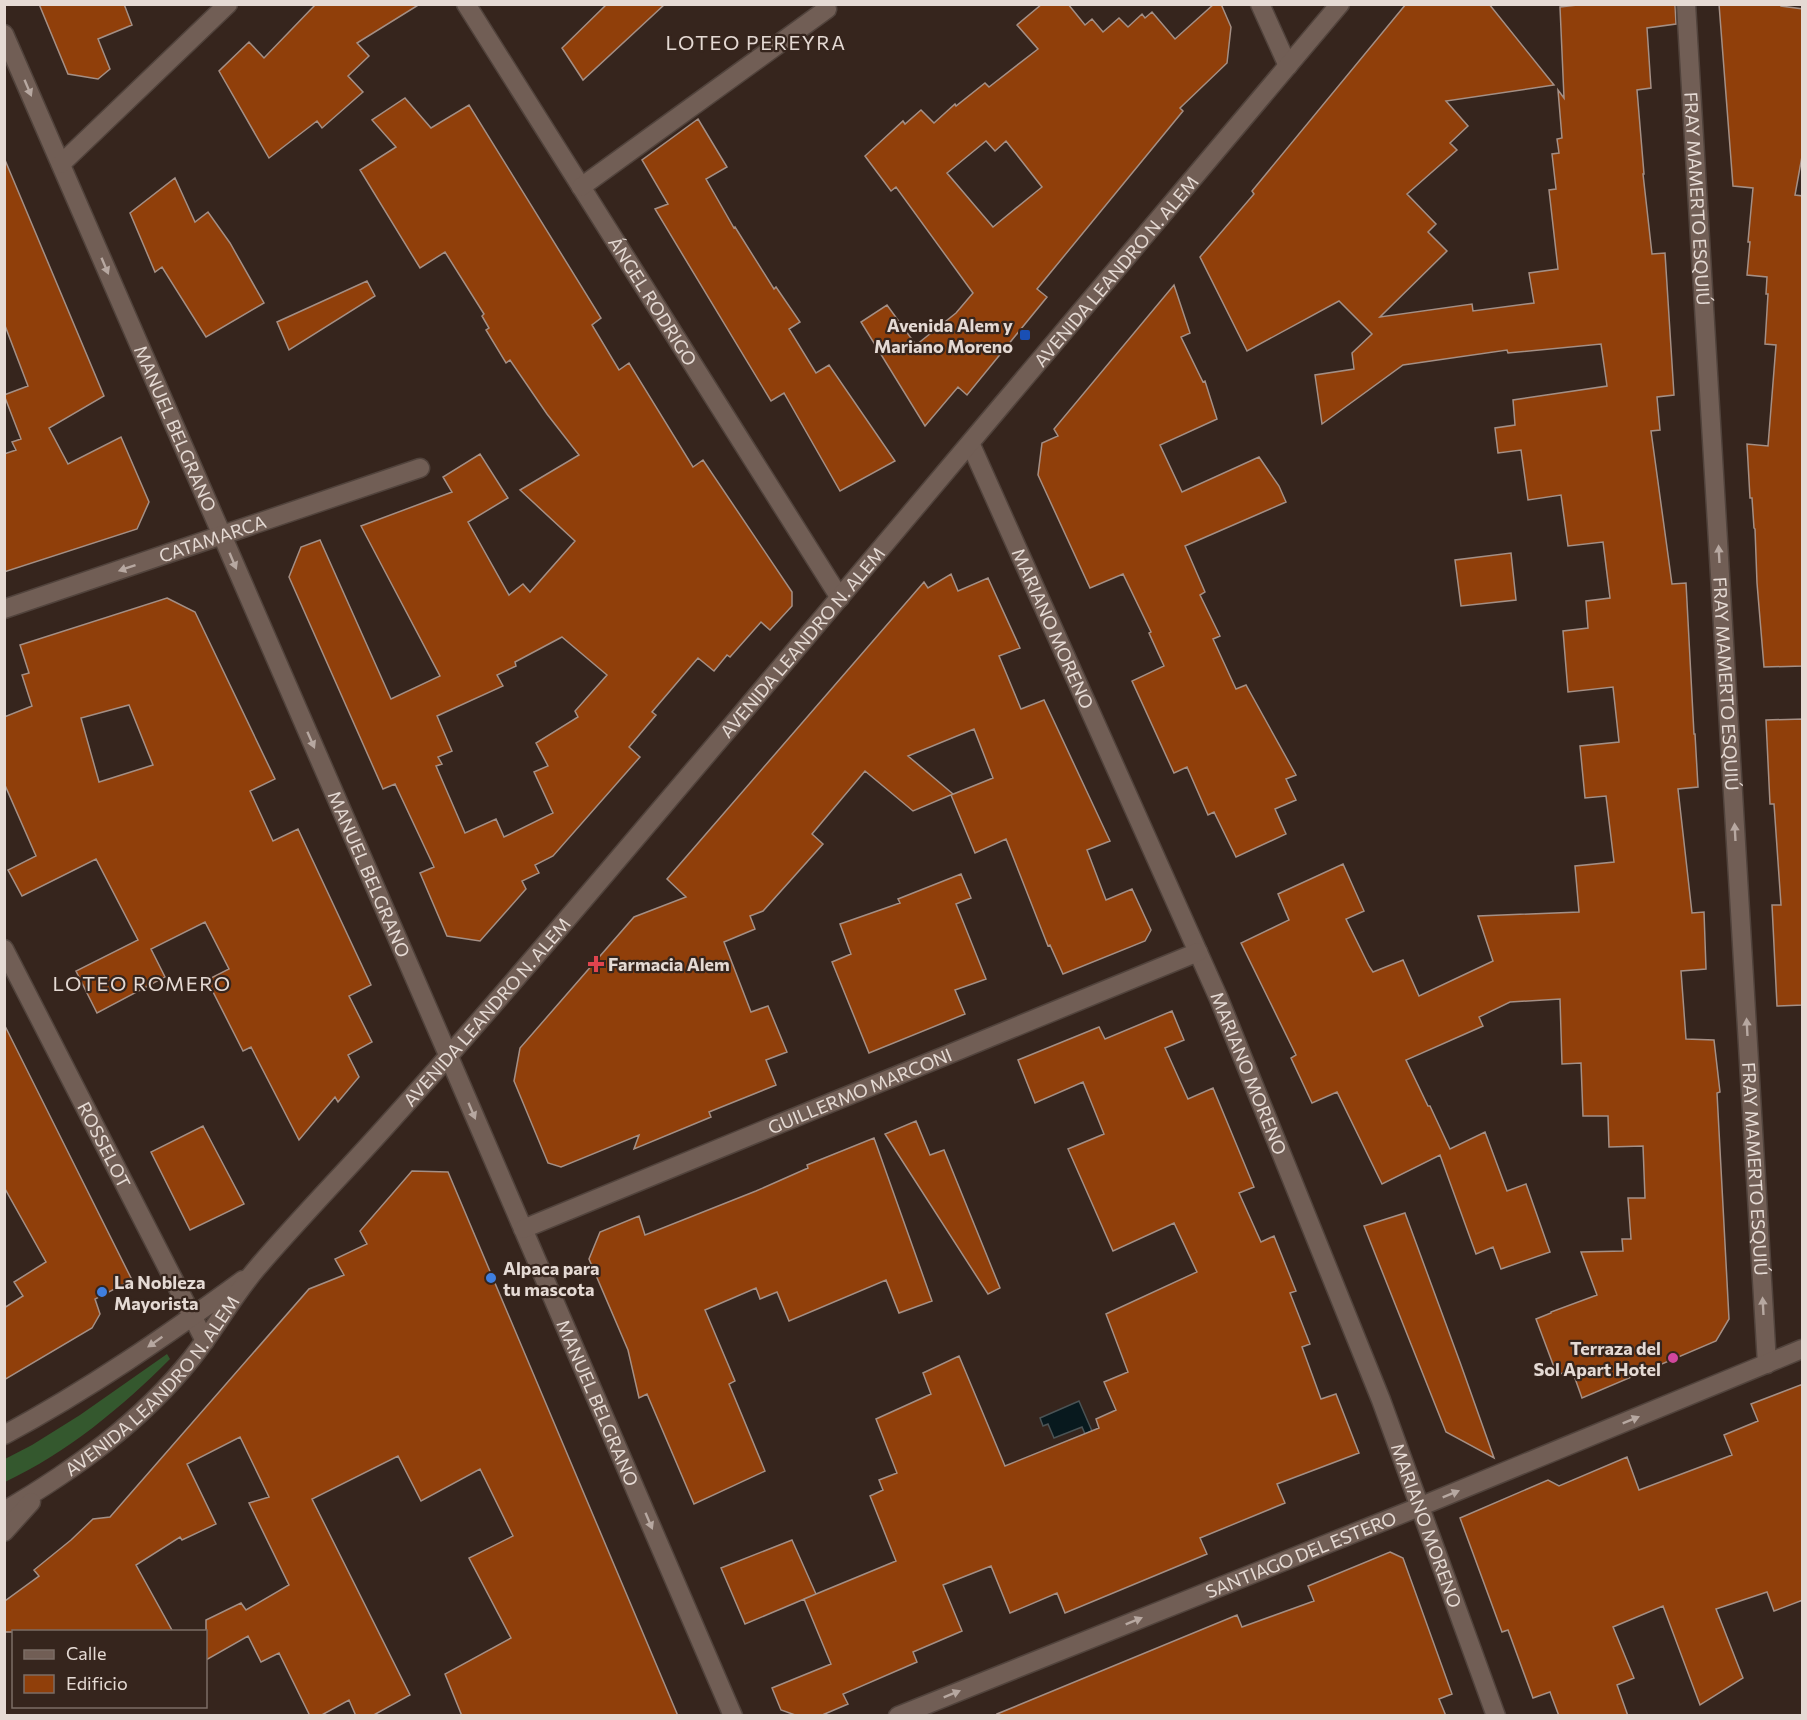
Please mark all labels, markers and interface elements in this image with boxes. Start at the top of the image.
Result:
district label: LOTEO PEREYRA [665,30,847,54]
one-way arrow [23,79,33,97]
street label: FRAY MAMERTO ESQUIÚ [1680,91,1715,306]
street label: AVENIDA LEANDRO N. ALEM [1029,171,1203,371]
street label: ÁNGEL RODRIGO [604,232,702,370]
one-way arrow [101,258,110,275]
place label: Avenida Alem y Mariano Moreno [874,314,1013,357]
marker: Avenida Alem y Mariano Moreno [1018,328,1032,342]
street label: MANUEL BELGRANO [130,342,221,515]
street label: CATAMARCA [156,510,269,567]
street label: AVENIDA LEANDRO N. ALEM [715,542,889,742]
one-way arrow [1714,544,1724,563]
street label: MARIANO MORENO [1008,545,1099,712]
one-way arrow [229,552,238,570]
one-way arrow [118,563,136,573]
street label: FRAY MAMERTO ESQUIÚ [1709,576,1744,791]
one-way arrow [306,731,316,749]
street label: MANUEL BELGRANO [324,787,415,960]
one-way arrow [1731,823,1740,842]
street label: AVENIDA LEANDRO N. ALEM [398,913,575,1111]
place label: Farmacia Alem [608,953,730,975]
marker: Farmacia Alem [589,957,603,971]
district label: LOTEO ROMERO [52,971,232,995]
street label: MARIANO MORENO [1206,989,1292,1158]
one-way arrow [1742,1018,1752,1037]
street label: GUILLERMO MARCONI [764,1043,955,1138]
street label: FRAY MAMERTO ESQUIÚ [1738,1061,1773,1277]
street label: ROSSELOT [73,1098,136,1192]
one-way arrow [467,1102,477,1120]
place label: Alpaca para tu mascota [503,1257,600,1300]
place label: La Nobleza Mayorista [114,1271,205,1314]
marker: Alpaca para tu mascota [484,1271,498,1285]
marker: La Nobleza Mayorista [95,1285,109,1299]
street label: AVENIDA LEANDRO N. ALEM [60,1291,244,1480]
one-way arrow [1759,1296,1768,1315]
street label: MANUEL BELGRANO [552,1316,644,1489]
one-way arrow [147,1336,163,1348]
place label: Terraza del Sol Apart Hotel [1533,1337,1661,1380]
marker: Terraza del Sol Apart Hotel [1666,1351,1680,1365]
one-way arrow [1623,1415,1641,1425]
street label: MARIANO MORENO [1387,1440,1467,1611]
one-way arrow [1442,1489,1460,1498]
street label: SANTIAGO DEL ESTERO [1202,1506,1400,1603]
one-way arrow [644,1513,654,1531]
one-way arrow [1125,1616,1143,1626]
legend [12,1630,207,1708]
text: Calle [66,1642,106,1664]
text: Edificio [66,1672,128,1694]
one-way arrow [944,1689,962,1699]

